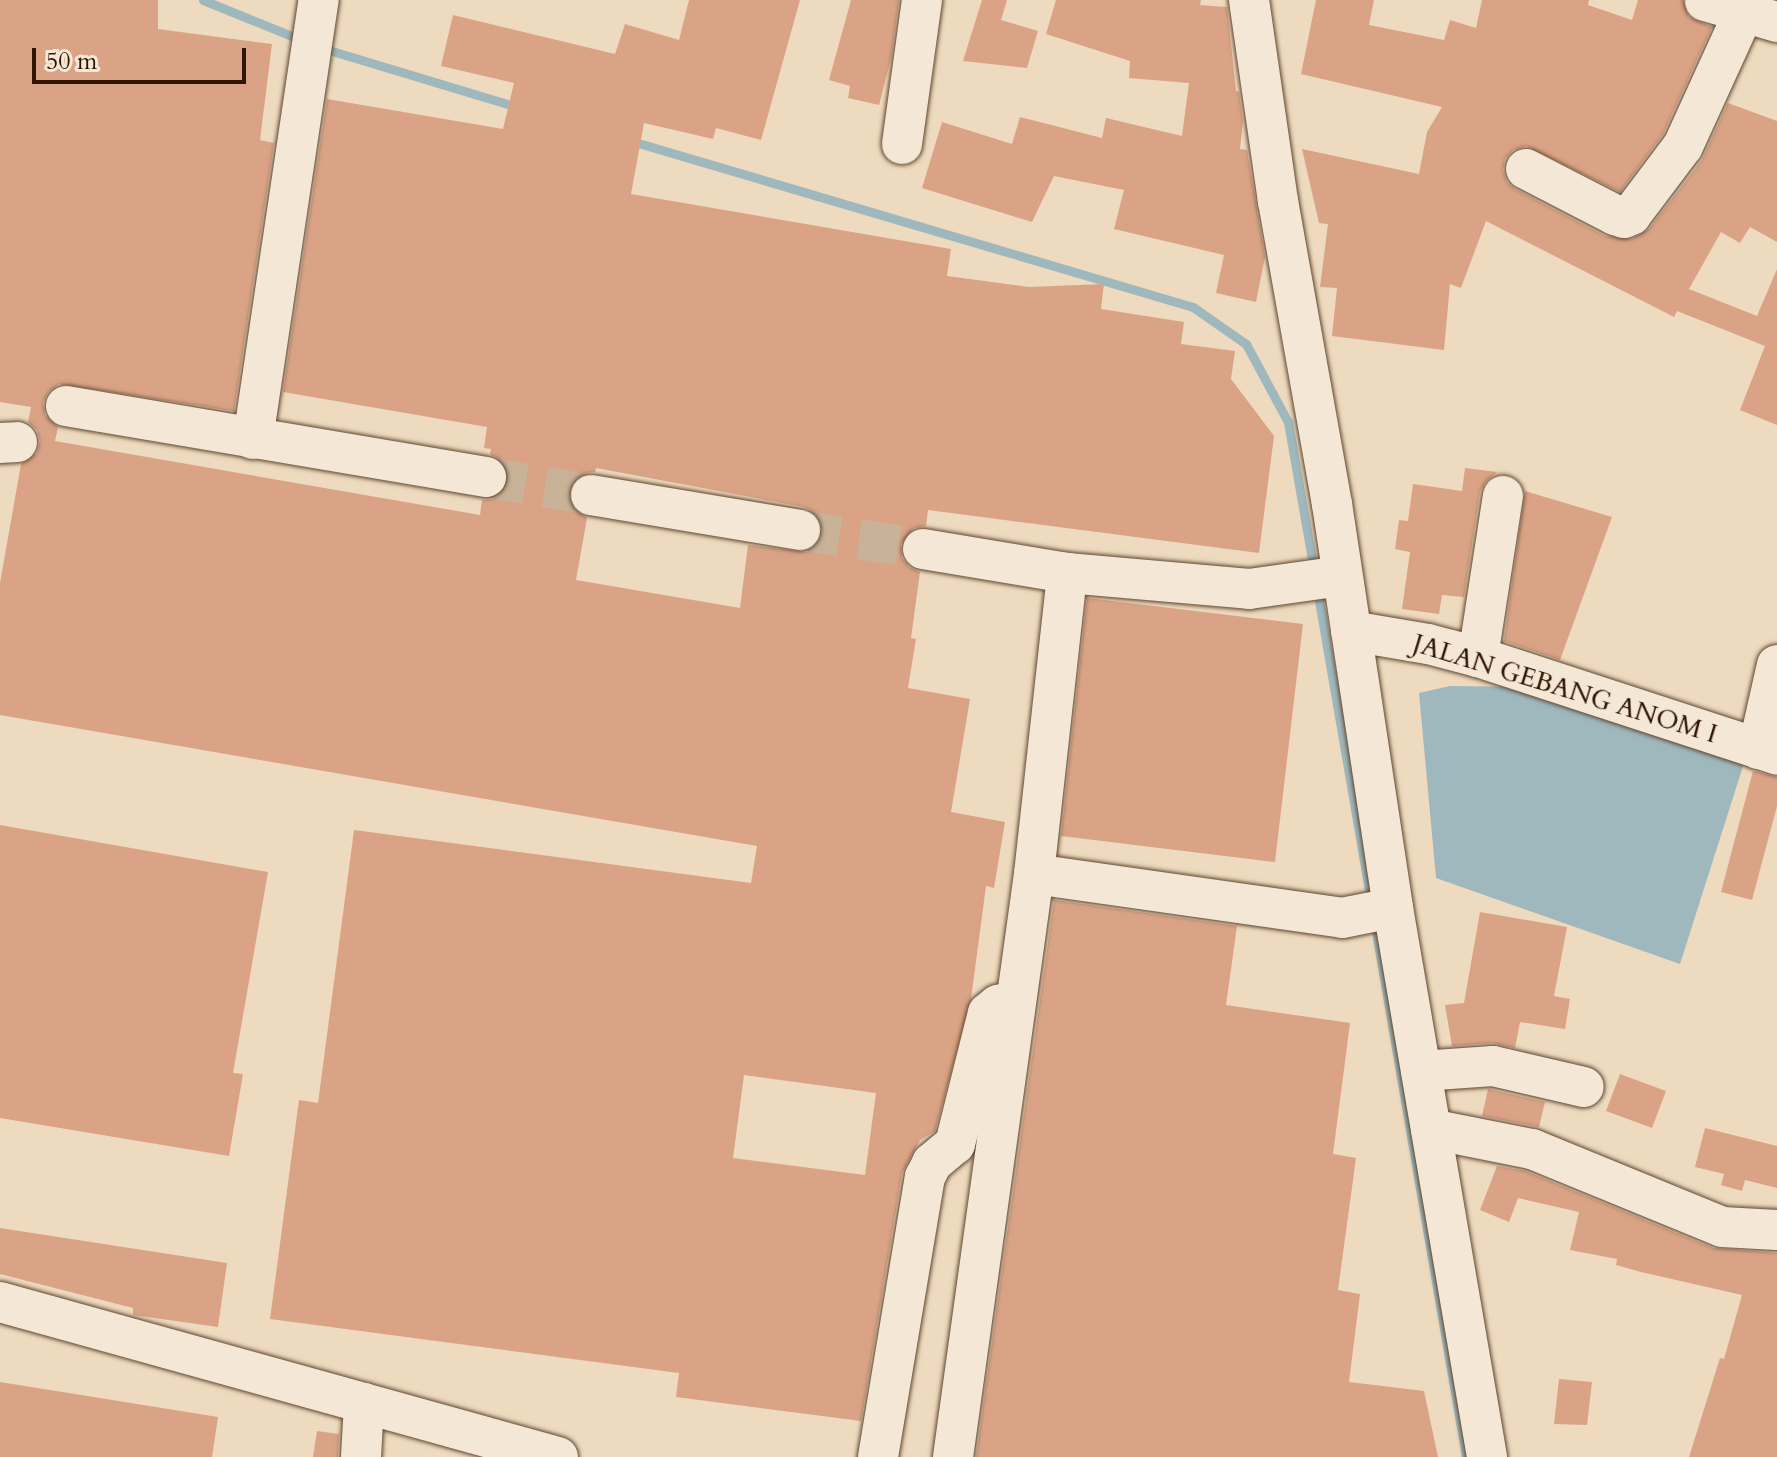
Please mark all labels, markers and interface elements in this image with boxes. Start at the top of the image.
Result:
scale bar [36,32,250,82]
text: 50 m [46,45,97,78]
street label: JALAN GEBANG ANOM I [1409,628,1721,750]

